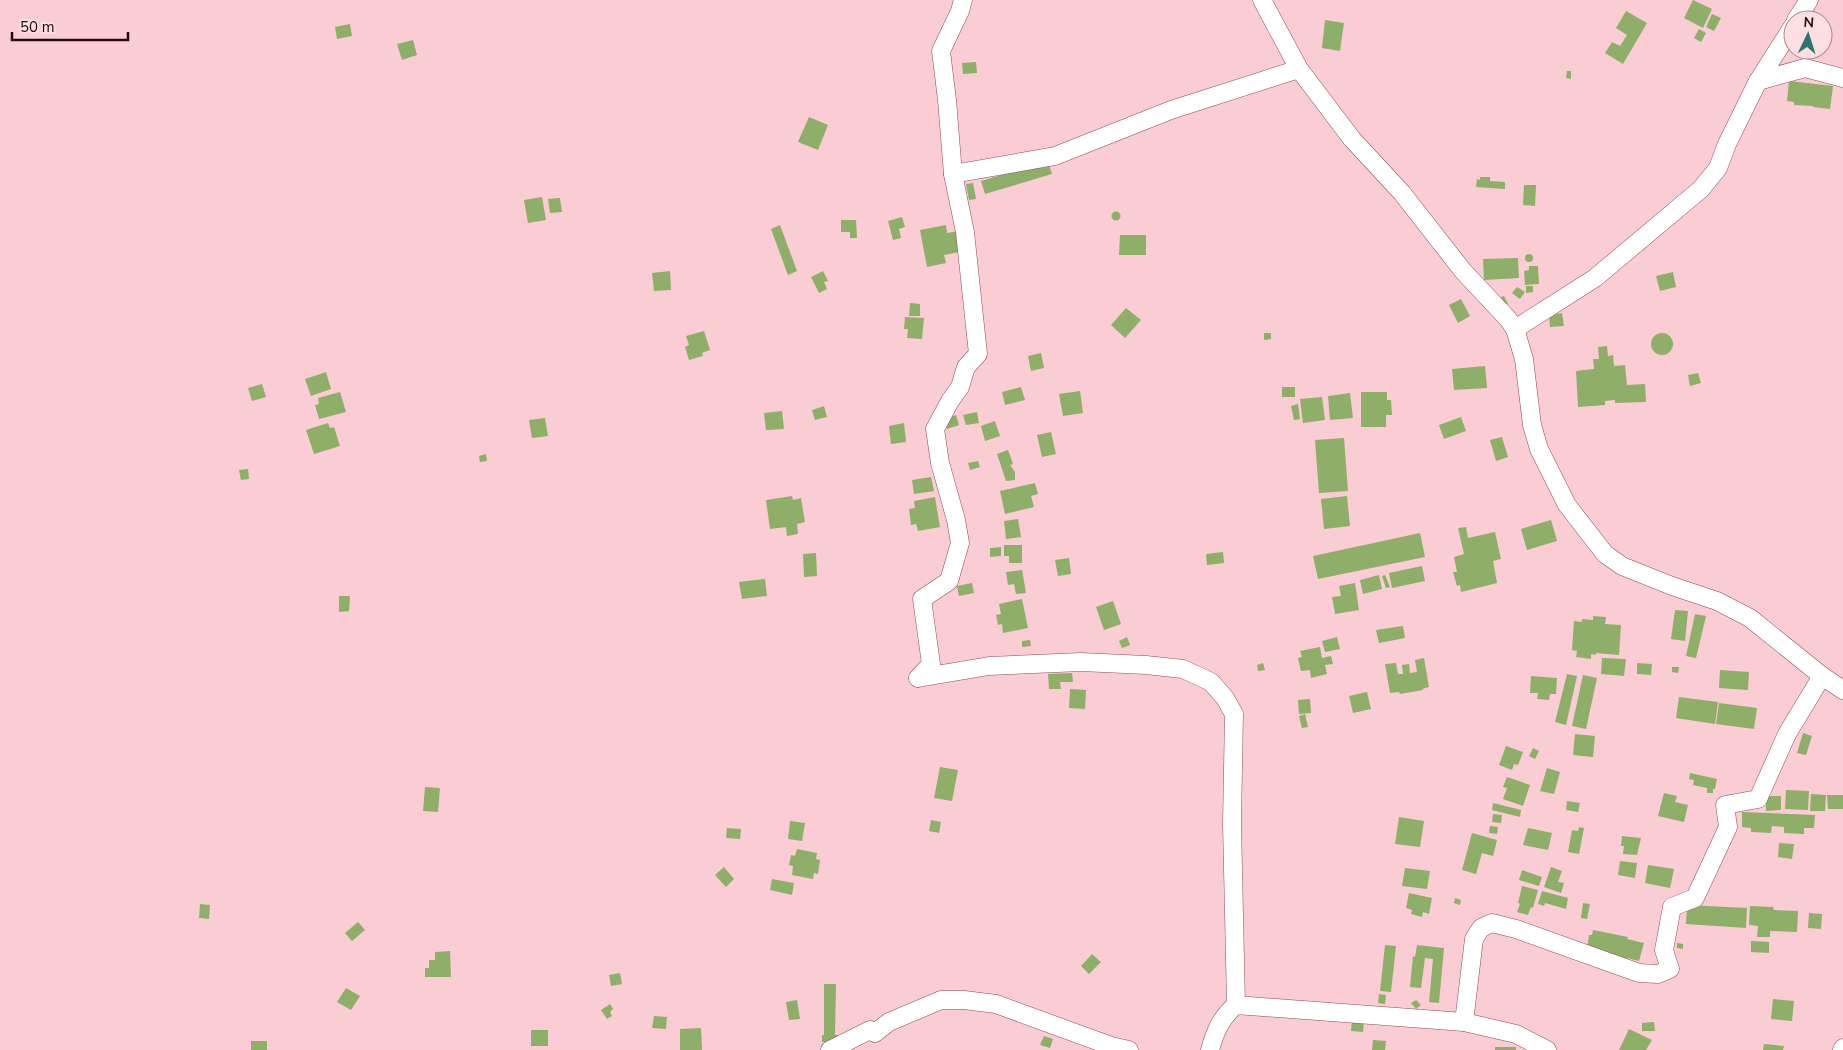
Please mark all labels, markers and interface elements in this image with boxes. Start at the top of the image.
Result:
scale bar [12,10,129,42]
north arrow [1783,10,1833,60]
text: N [1803,13,1815,32]
text: 50 m [20,17,55,37]

